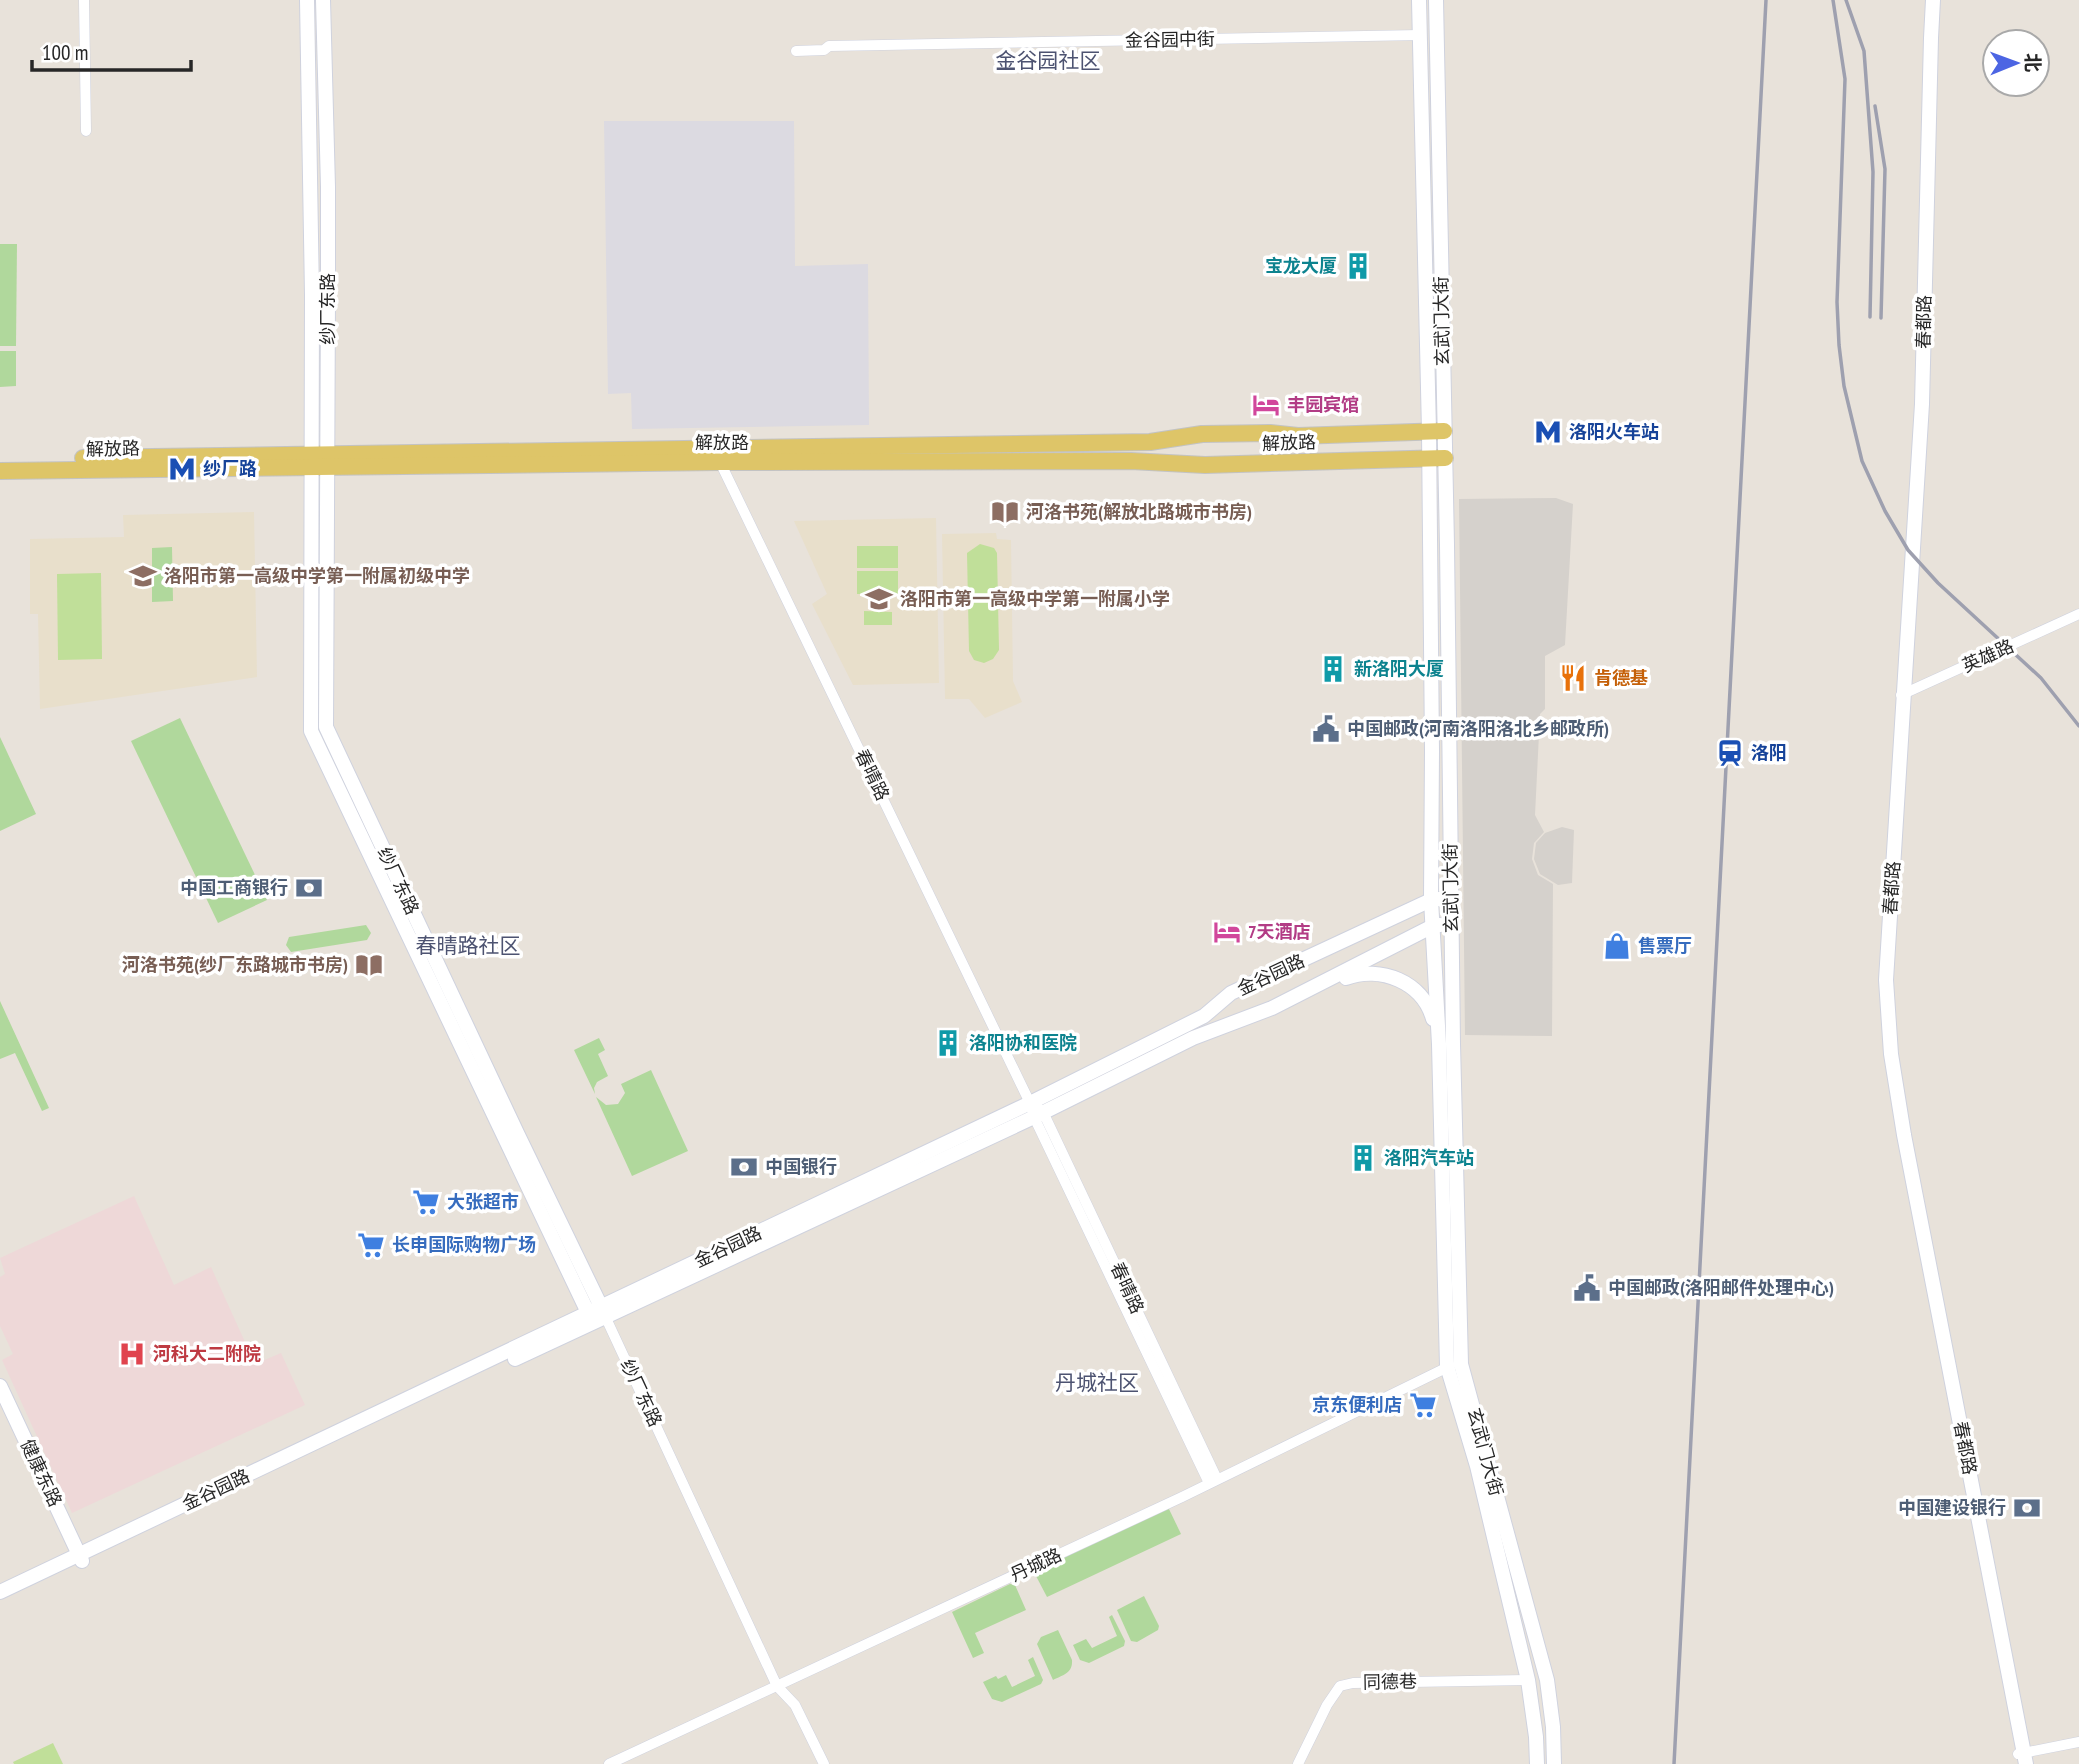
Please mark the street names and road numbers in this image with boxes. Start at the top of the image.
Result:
street label: 金谷园中街 [1125,27,1215,52]
street label: 纱厂东路 [316,273,339,345]
street label: 玄武门大街 [1429,276,1454,366]
street label: 春都路 [1912,295,1935,349]
street label: 解放路 [1262,430,1316,455]
street label: 解放路 [695,431,749,454]
street label: 解放路 [86,437,140,460]
street label: 英雄路 [1958,634,2017,677]
street label: 春晴路 [850,745,895,804]
street label: 纱厂东路 [373,843,424,918]
street label: 玄武门大街 [1438,843,1463,933]
street label: 春都路 [1878,860,1905,916]
street label: 金谷园路 [1233,949,1308,1000]
street label: 金谷园路 [690,1221,765,1272]
street label: 春晴路 [1106,1258,1149,1317]
street label: 纱厂东路 [616,1355,667,1430]
street label: 玄武门大街 [1463,1405,1508,1498]
street label: 春都路 [1949,1419,1982,1477]
street label: 健康东路 [16,1435,67,1510]
street label: 金谷园路 [178,1464,253,1515]
street label: 丹城路 [1006,1543,1065,1586]
street label: 同德巷 [1363,1670,1417,1693]

